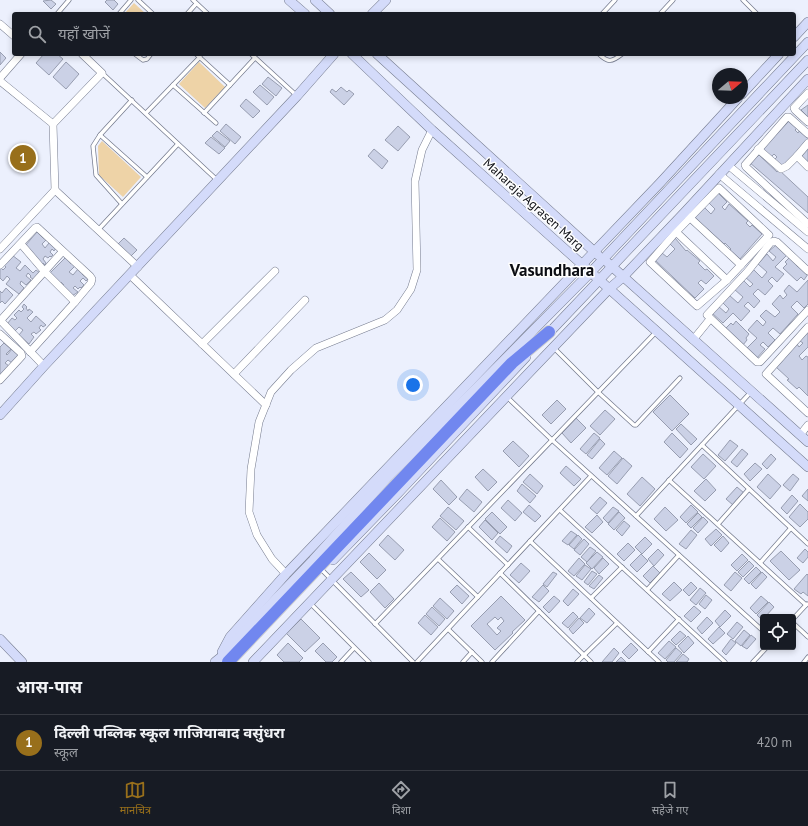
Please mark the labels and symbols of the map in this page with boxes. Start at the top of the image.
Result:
north arrow [712,68,748,104]
pin: 1 [10,143,36,173]
street label: Maharaja Agrasen Marg [480,154,588,254]
district label: Vasundhara [509,259,594,281]
your location [403,375,423,395]

